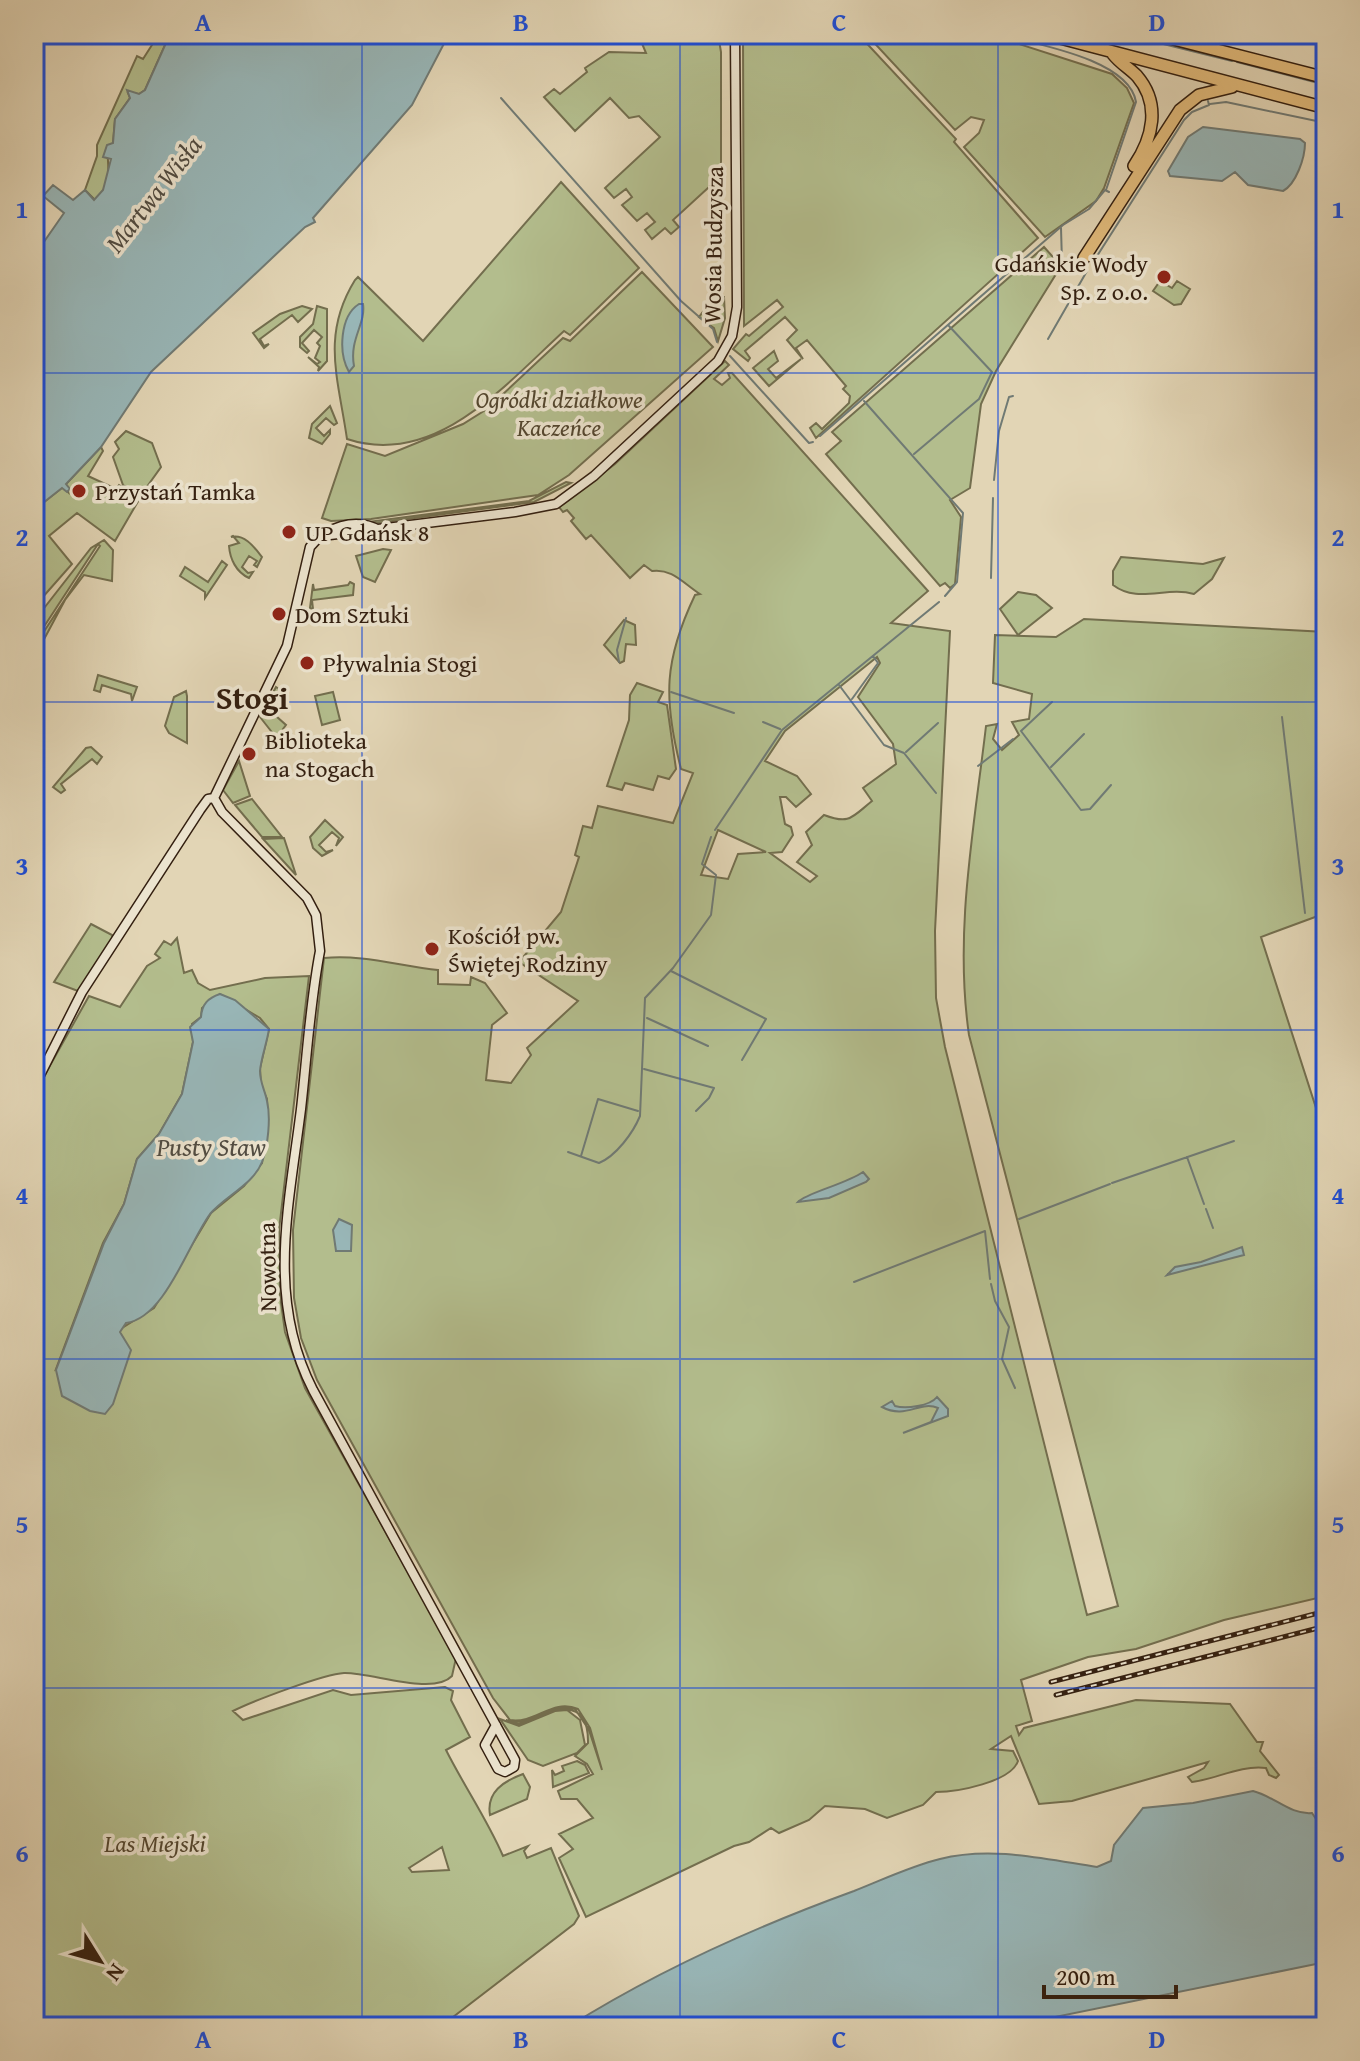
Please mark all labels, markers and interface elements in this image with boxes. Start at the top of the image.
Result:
text: A [195,2,212,41]
text: B [513,2,529,41]
text: C [832,2,846,41]
text: D [1149,2,1165,41]
water label: Martwa Wisła [95,127,211,261]
street label: Wosia Budzysza [694,165,732,324]
text: 1 [15,189,29,228]
text: 1 [1331,189,1345,228]
place label: Gdańskie Wody Sp. z o.o. [995,246,1148,309]
marker: Gdańskie Wody Sp. z o.o. [1155,268,1173,286]
park label: Ogródki działkowe Kaczeńce [475,382,643,445]
place label: Przystań Tamka [95,474,256,509]
marker: Przystań Tamka [70,482,88,500]
place label: UP Gdańsk 8 [305,515,429,550]
text: 2 [15,517,29,556]
text: 2 [1331,517,1345,556]
marker: UP Gdańsk 8 [280,523,298,541]
place label: Dom Sztuki [295,597,410,632]
marker: Dom Sztuki [270,605,288,623]
place label: Pływalnia Stogi [323,646,478,681]
marker: Pływalnia Stogi [298,654,316,672]
district label: Stogi [216,674,288,721]
place label: Biblioteka na Stogach [265,723,375,786]
marker: Biblioteka na Stogach [240,745,258,763]
text: 3 [15,846,29,885]
text: 3 [1331,846,1345,885]
place label: Kościół pw. Świętej Rodziny [448,918,608,981]
marker: Kościół pw. Świętej Rodziny [423,940,441,958]
water label: Pusty Staw [155,1127,266,1166]
text: 4 [15,1175,29,1214]
text: 4 [1331,1175,1345,1214]
street label: Nowotna [249,1221,285,1312]
text: 5 [15,1504,29,1543]
text: 5 [1331,1504,1345,1543]
park label: Las Miejski [103,1826,206,1861]
text: 6 [15,1833,29,1872]
text: 6 [1331,1833,1345,1872]
north arrow [60,1921,140,2001]
scale bar [1044,1949,1176,1999]
text: N [99,1958,133,1989]
text: 200 m [1056,1959,1116,1994]
text: A [195,2019,212,2058]
text: B [513,2019,529,2058]
text: C [832,2019,846,2058]
text: D [1149,2019,1165,2058]

